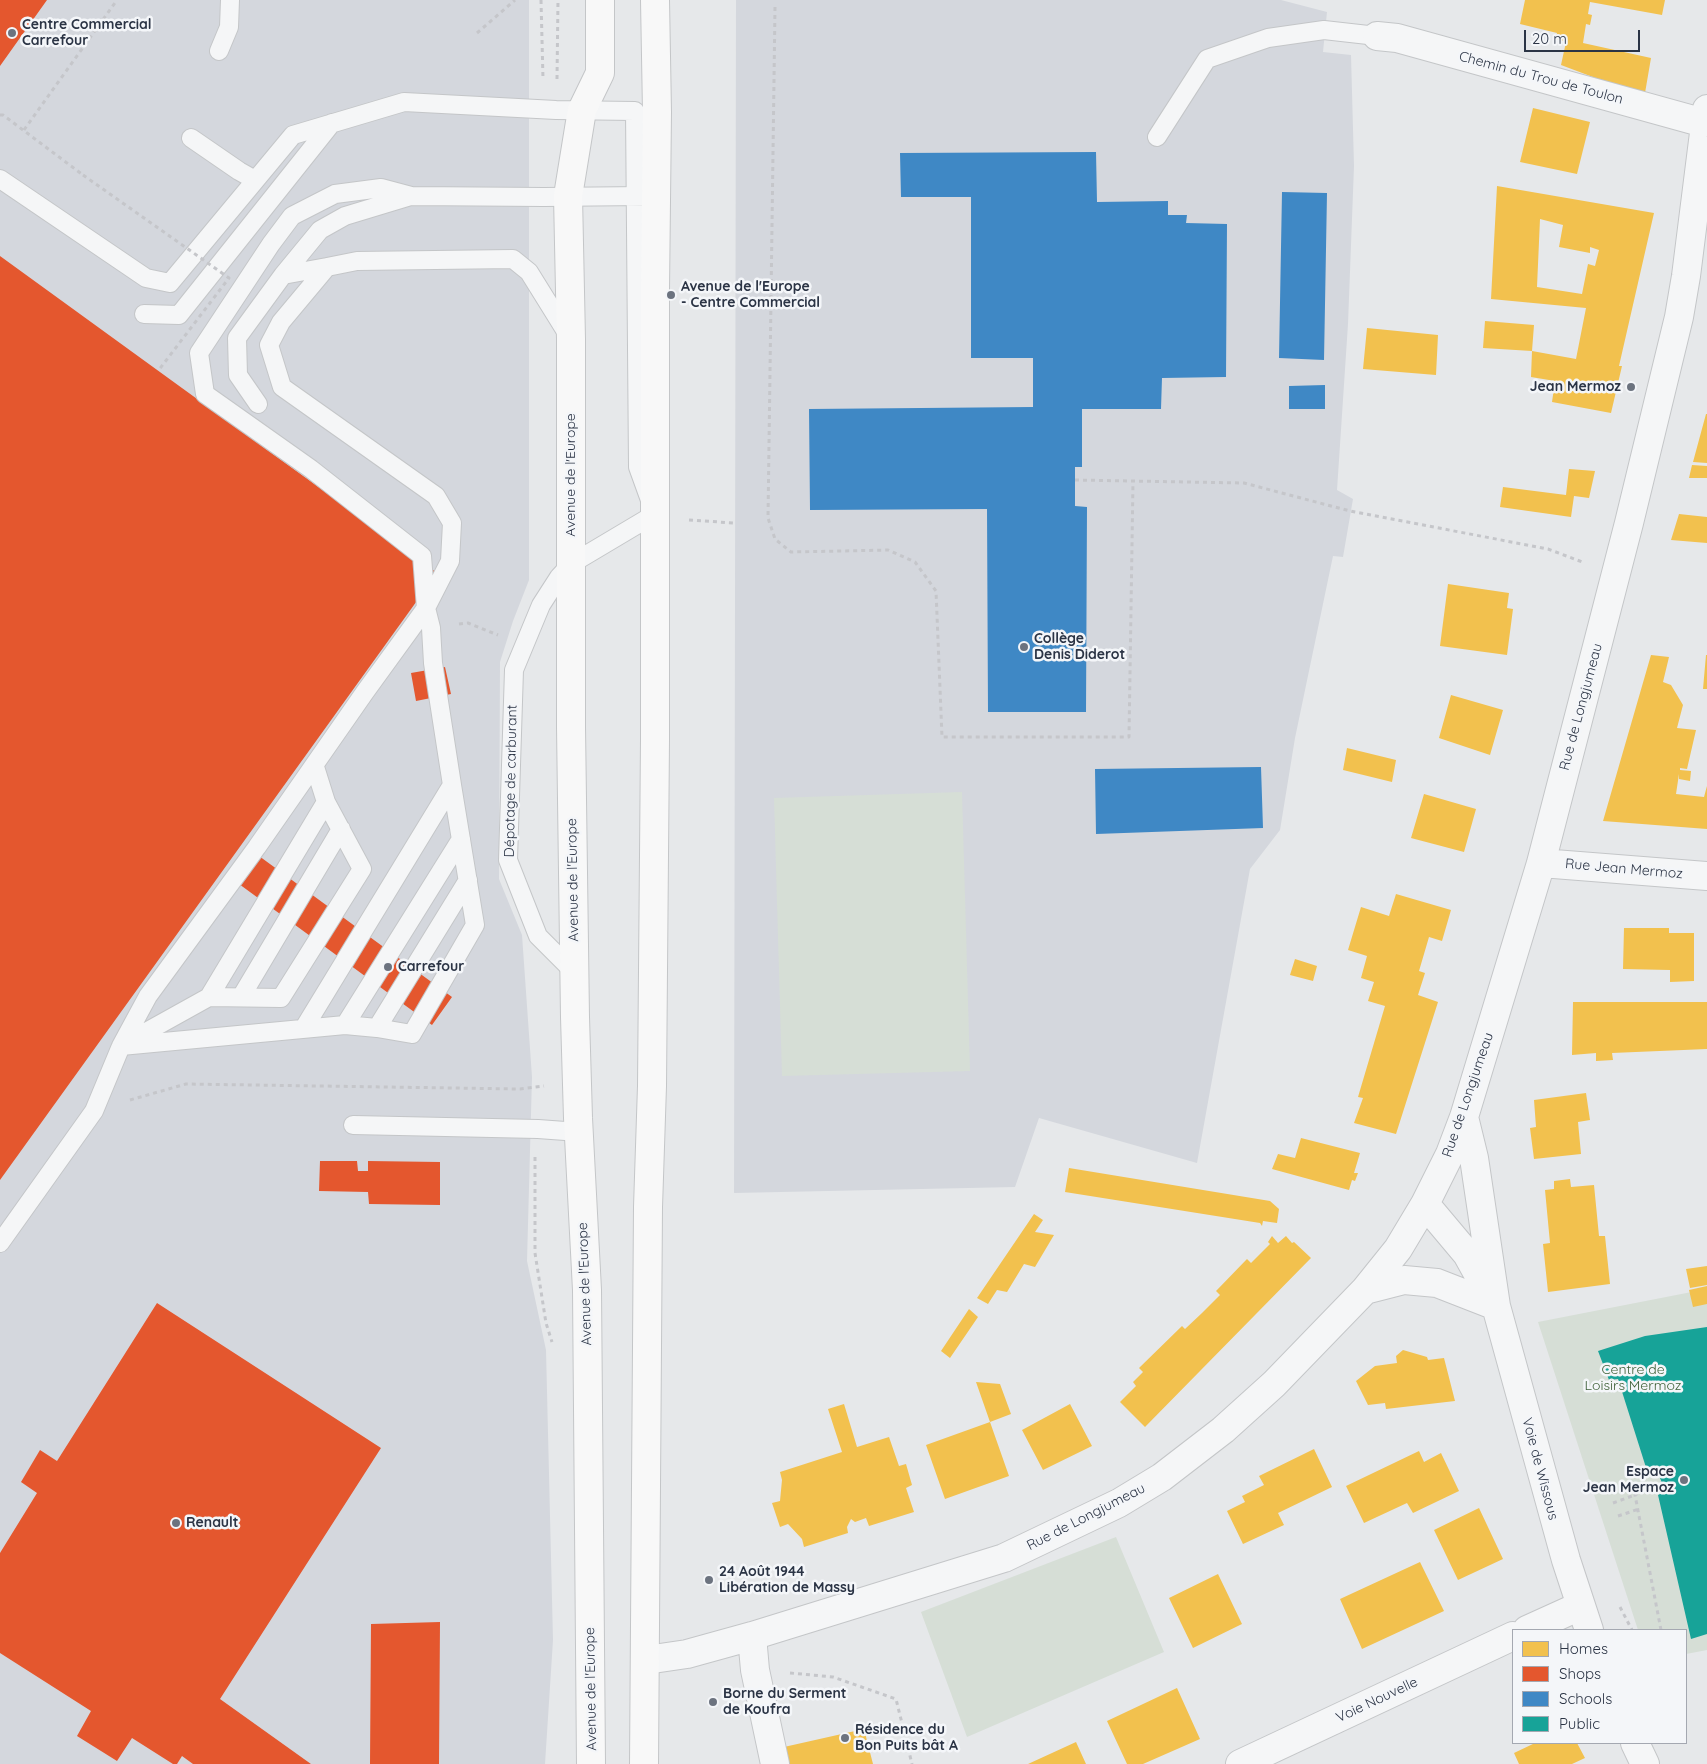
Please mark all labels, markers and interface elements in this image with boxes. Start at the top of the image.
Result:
place label: Centre Commercial Carrefour [22,17,152,49]
scale bar [1527,20,1643,52]
marker: Centre Commercial Carrefour [6,27,18,39]
text: 20 m [1532,29,1567,48]
street label: Chemin du Trou de Toulon [1457,48,1625,108]
place label: Avenue de l'Europe - Centre Commercial [681,279,820,312]
marker: Avenue de l'Europe - Centre Commercial [665,289,677,301]
place label: Jean Mermoz [1530,379,1621,395]
marker: Jean Mermoz [1625,381,1637,393]
street label: Avenue de l'Europe [563,413,579,537]
place label: Collège Denis Diderot [1034,631,1125,664]
marker: Collège Denis Diderot [1018,641,1030,653]
street label: Rue de Longjumeau [1556,642,1606,772]
street label: Dépotage de carburant [501,704,521,858]
street label: Avenue de l'Europe [564,818,582,942]
street label: Rue Jean Mermoz [1565,855,1683,883]
place label: Carrefour [398,959,464,975]
marker: Carrefour [382,961,394,973]
street label: Rue de Longjumeau [1439,1030,1497,1160]
street label: Avenue de l'Europe [574,1222,596,1346]
park label: Centre de Loisirs Mermoz [1585,1362,1681,1394]
street label: Voie de Wissous [1518,1416,1562,1522]
place label: Espace Jean Mermoz [1583,1464,1674,1496]
marker: Espace Jean Mermoz [1678,1474,1690,1486]
street label: Rue de Longjumeau [1024,1480,1148,1554]
place label: Renault [186,1515,238,1531]
marker: Renault [170,1517,182,1529]
place label: 24 Août 1944 Libération de Massy [719,1564,855,1596]
marker: 24 Août 1944 Libération de Massy [703,1574,715,1586]
street label: Avenue de l'Europe [582,1627,600,1751]
legend [1512,1629,1687,1744]
text: Homes [1559,1639,1608,1658]
text: Shops [1559,1664,1601,1683]
street label: Voie Nouvelle [1333,1674,1421,1726]
place label: Borne du Serment de Koufra [723,1686,847,1718]
text: Schools [1559,1689,1612,1708]
marker: Borne du Serment de Koufra [707,1696,719,1708]
text: Public [1559,1714,1600,1733]
place label: Résidence du Bon Puits bât A [855,1722,958,1754]
marker: Résidence du Bon Puits bât A [839,1732,851,1744]

